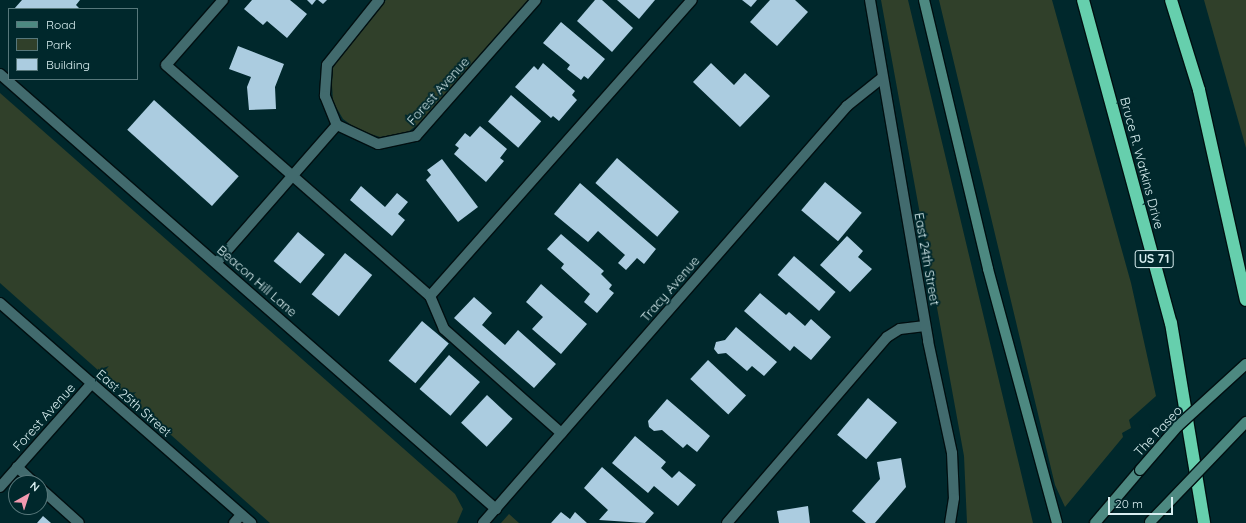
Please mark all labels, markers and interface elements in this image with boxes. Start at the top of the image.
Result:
legend [8,8,138,80]
text: Road [46,17,76,32]
text: Park [46,37,71,52]
street label: Forest Avenue [404,54,472,128]
text: Building [46,57,90,72]
street label: Bruce R. Watkins Drive [1117,95,1167,231]
street label: East 24th Street [911,211,943,307]
street label: Beacon Hill Lane [214,242,300,320]
road number: US 71 [1134,249,1174,269]
street label: Tracy Avenue [637,253,703,325]
street label: East 25th Street [93,366,175,440]
street label: Forest Avenue [10,380,78,454]
street label: The Paseo [1131,403,1185,459]
north arrow [8,475,48,515]
text: N [27,478,42,494]
scale bar [1110,489,1175,515]
text: 20 m [1115,496,1143,511]

